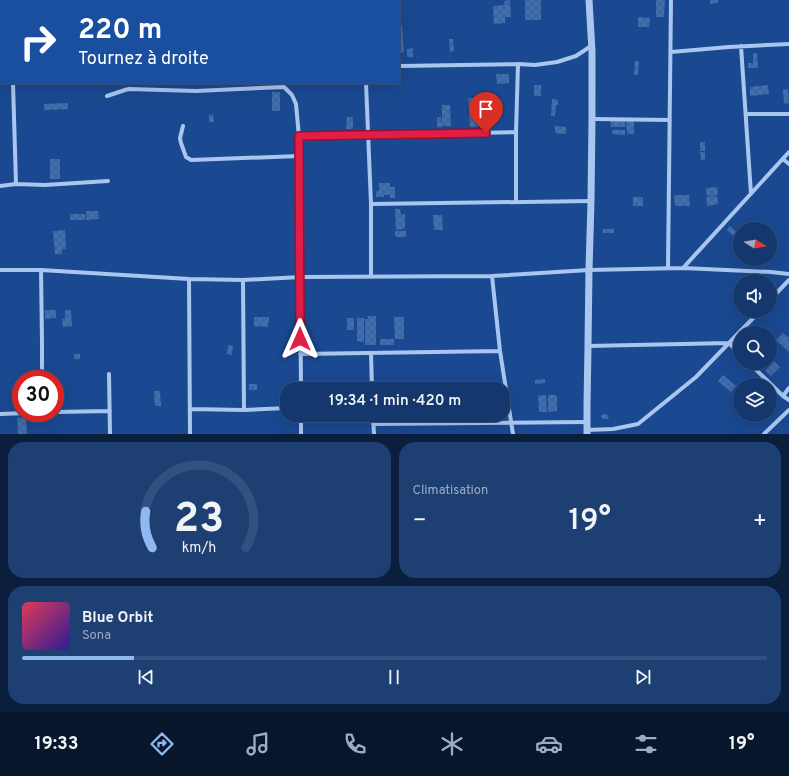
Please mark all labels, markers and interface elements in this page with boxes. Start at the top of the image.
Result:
text: 220 m [78,13,162,49]
icon: right [12,16,64,68]
text: Tournez à droite [78,48,209,71]
pin [469,92,503,133]
icon: arrive [475,98,497,120]
north arrow [733,222,777,266]
map controls [733,222,777,422]
button: sound [733,274,777,318]
position arrow [279,318,321,360]
button: search [733,326,777,370]
speed limit sign: 30 [12,370,64,422]
button: layers [733,378,777,422]
text: 19:34 · 1 min · 420 m [329,392,461,411]
text: Climatisation [413,483,488,499]
text: 23 [174,494,224,547]
text: 19° [569,503,611,540]
text: − [413,508,427,535]
text: + [753,508,767,535]
text: km/h [182,539,217,557]
text: Blue Orbit [82,609,153,628]
text: Sona [82,628,111,644]
icon: previous [135,666,157,688]
icon: pause [383,666,405,688]
icon: next [632,666,654,688]
icon: directions [148,730,176,758]
icon: music [244,730,272,758]
icon: phone [341,730,369,758]
icon: climate [438,730,466,758]
icon: car [535,730,563,758]
icon: filters [632,730,660,758]
text: 19:33 [34,733,79,756]
text: 19° [729,733,755,756]

